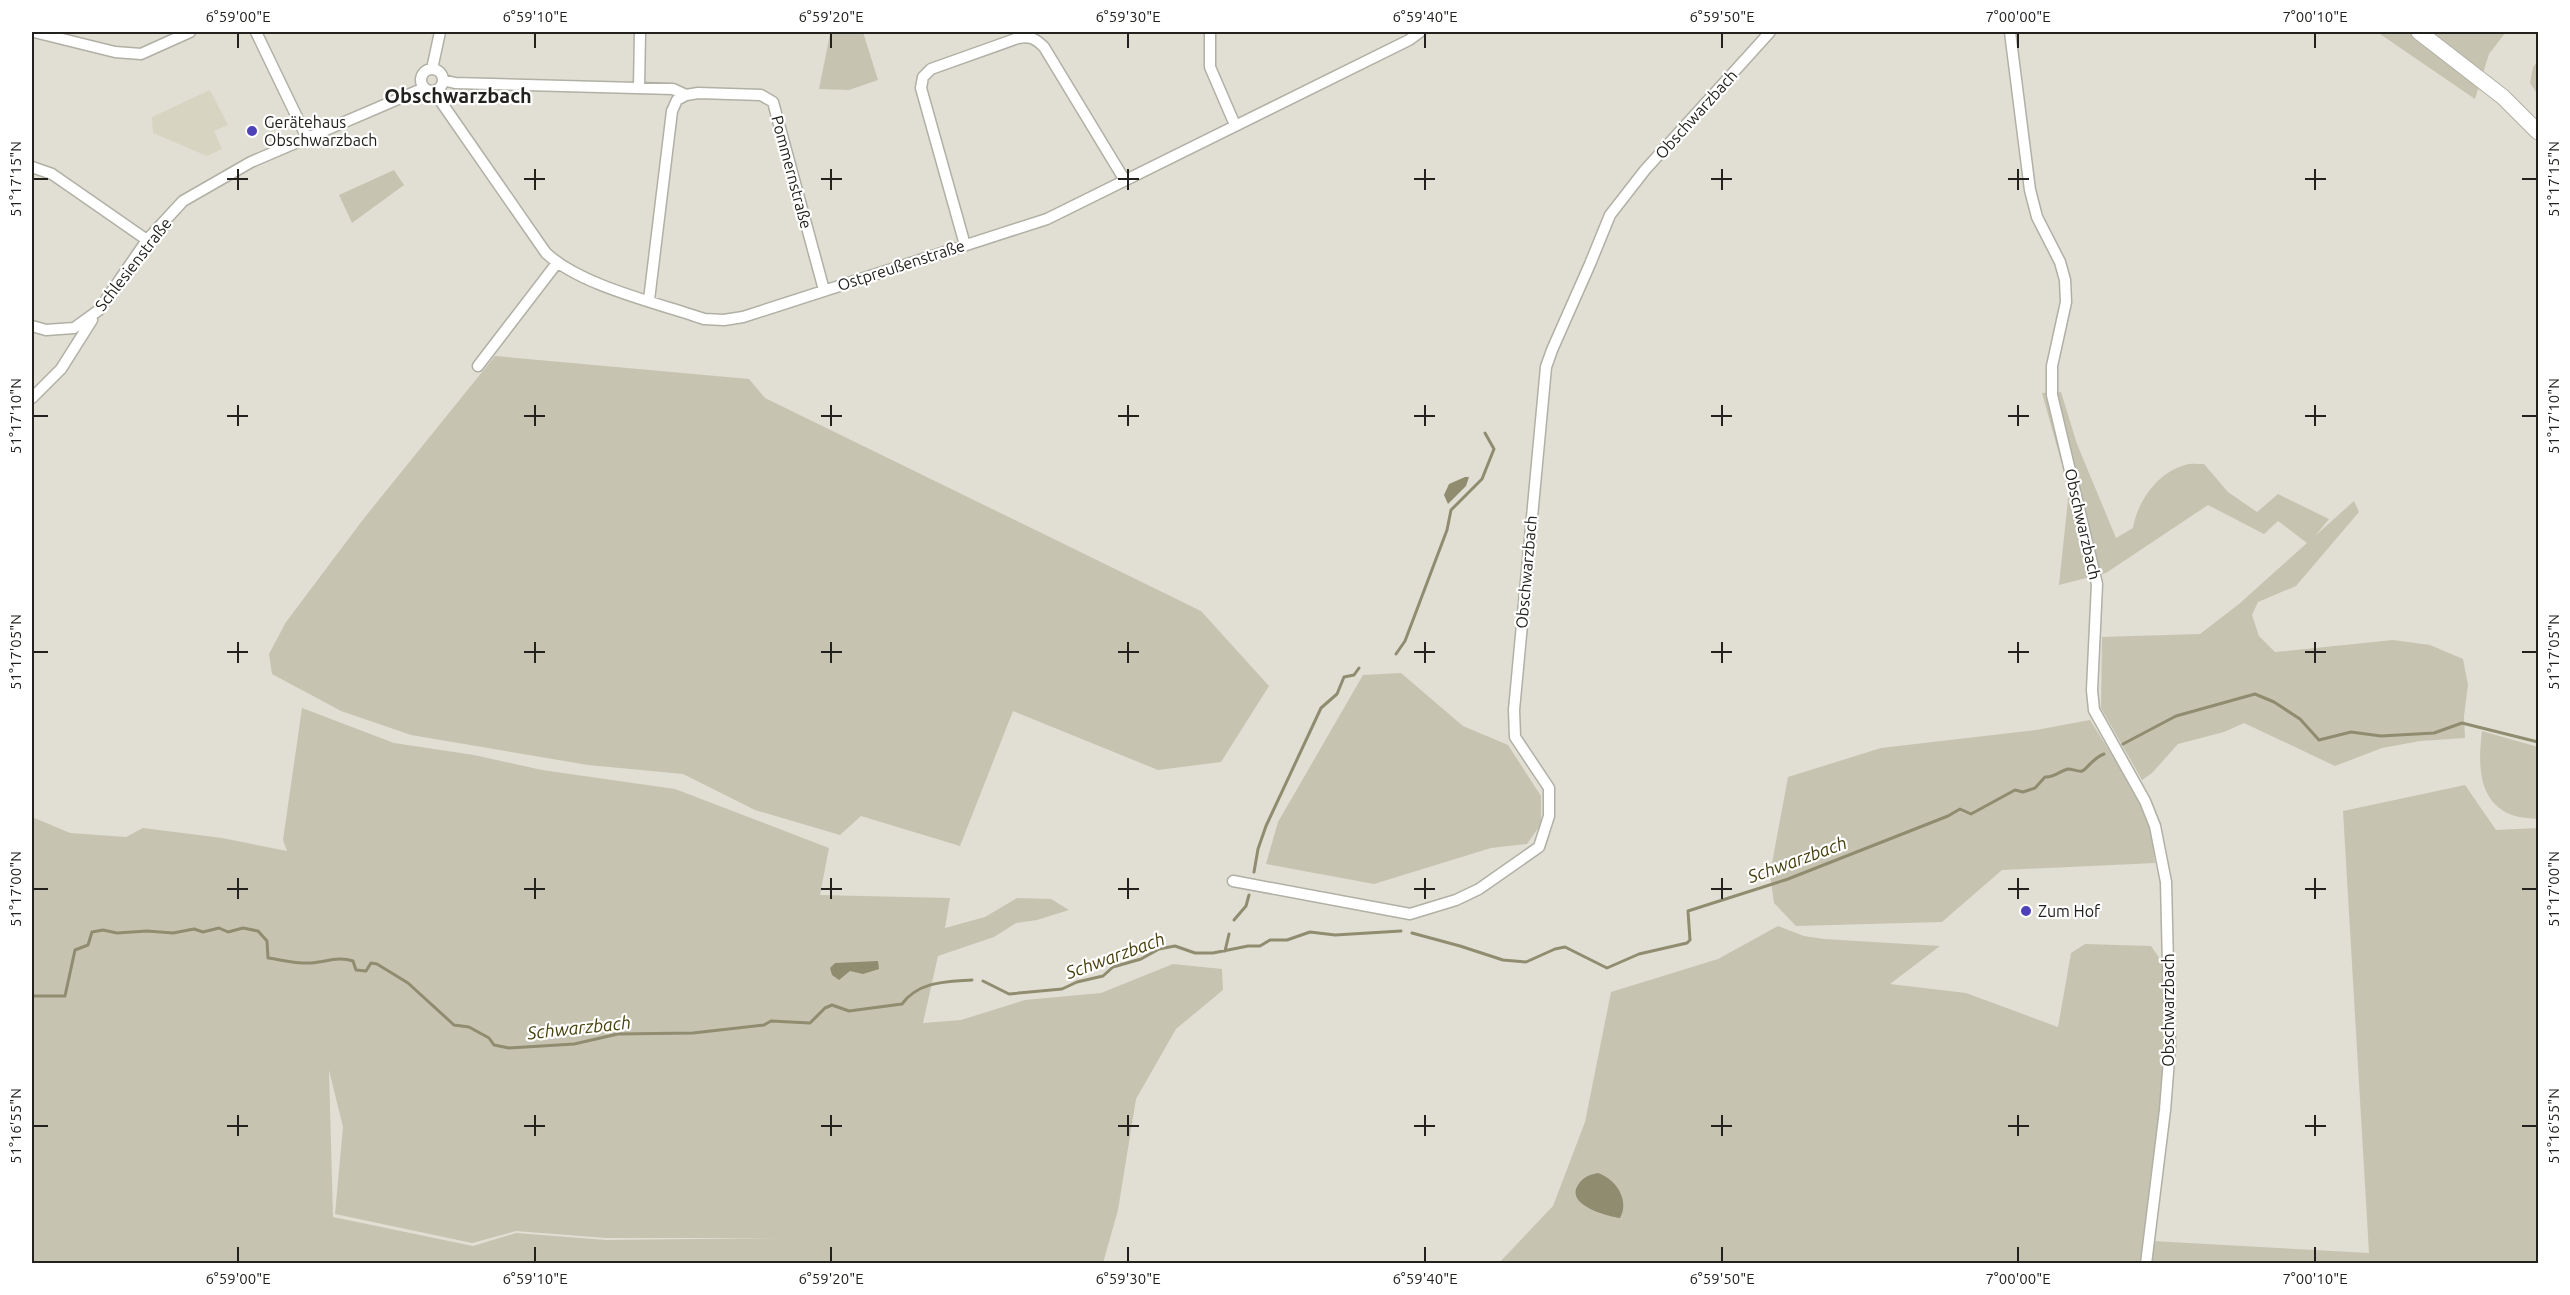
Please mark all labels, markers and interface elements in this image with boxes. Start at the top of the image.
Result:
text: 6°59'00"E [205,8,271,25]
text: 6°59'10"E [502,8,568,25]
text: 6°59'20"E [798,8,864,25]
text: 6°59'30"E [1095,8,1161,25]
text: 6°59'40"E [1392,8,1458,25]
text: 6°59'50"E [1689,8,1755,25]
text: 7°00'00"E [1985,8,2051,25]
text: 7°00'10"E [2282,8,2348,25]
street label: Obschwarzbach [1651,66,1741,162]
district label: Obschwarzbach [384,84,532,107]
place label: Gerätehaus Obschwarzbach [264,113,378,149]
street label: Pommernstraße [768,113,816,231]
marker: Gerätehaus Obschwarzbach [245,124,259,138]
text: 51°17'15"N [7,141,24,217]
text: 51°17'15"N [2545,141,2562,217]
street label: Schlesienstraße [91,214,175,314]
street label: Ostpreußenstraße [835,236,967,294]
text: 51°17'10"N [7,378,24,454]
text: 51°17'10"N [2545,378,2562,454]
street label: Obschwarzbach [2061,467,2105,581]
street label: Obschwarzbach [1512,515,1540,629]
text: 51°17'05"N [7,614,24,690]
text: 51°17'05"N [2545,614,2562,690]
water label: Schwarzbach [1744,832,1849,887]
text: 51°17'00"N [7,851,24,927]
text: 51°17'00"N [2545,851,2562,927]
place label: Zum Hof [2038,902,2101,920]
marker: Zum Hof [2019,904,2033,918]
water label: Schwarzbach [1062,928,1167,983]
street label: Obschwarzbach [2159,953,2177,1067]
water label: Schwarzbach [525,1012,632,1042]
text: 51°16'55"N [7,1088,24,1164]
text: 51°16'55"N [2545,1088,2562,1164]
text: 6°59'00"E [205,1270,271,1287]
text: 6°59'10"E [502,1270,568,1287]
text: 6°59'20"E [798,1270,864,1287]
text: 6°59'30"E [1095,1270,1161,1287]
text: 6°59'40"E [1392,1270,1458,1287]
text: 6°59'50"E [1689,1270,1755,1287]
text: 7°00'00"E [1985,1270,2051,1287]
text: 7°00'10"E [2282,1270,2348,1287]

